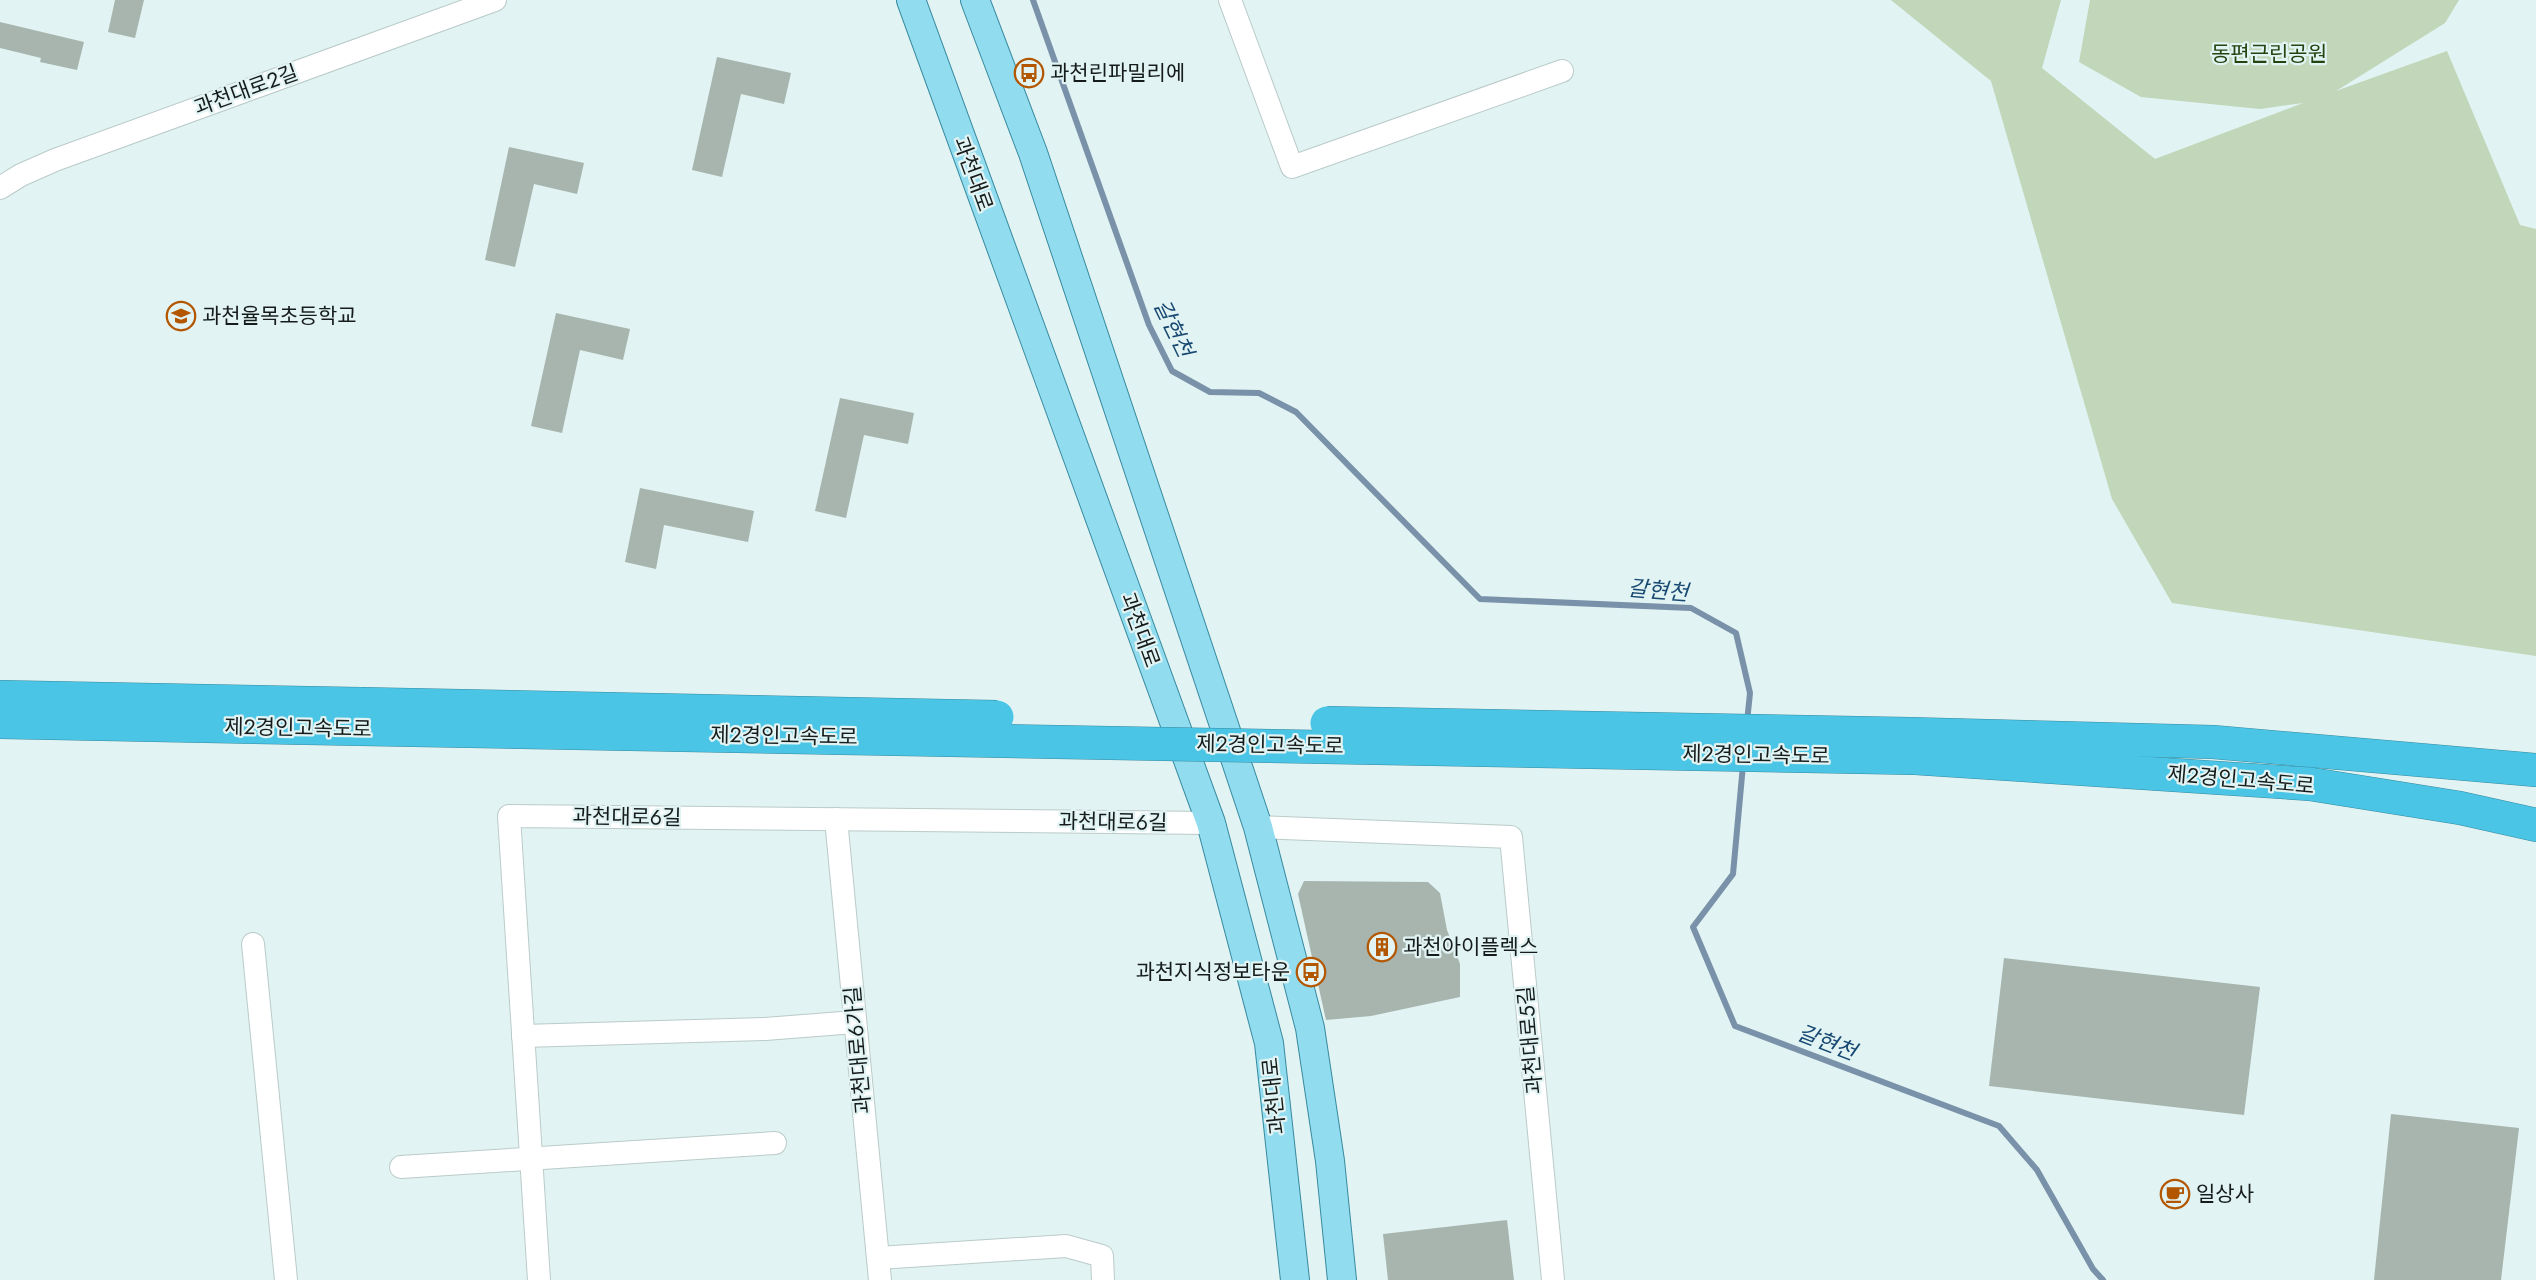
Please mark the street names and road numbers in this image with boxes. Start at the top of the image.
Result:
street label: 과천대로2길 [190,57,302,123]
street label: 과천대로 [946,133,1000,215]
street label: 과천대로 [1113,589,1167,671]
street label: 제2경인고속도로 [224,712,372,744]
street label: 제2경인고속도로 [710,720,858,752]
street label: 제2경인고속도로 [1196,729,1344,761]
street label: 제2경인고속도로 [1682,739,1830,771]
street label: 제2경인고속도로 [2166,759,2316,801]
street label: 과천대로6길 [572,801,682,833]
street label: 과천대로6길 [1058,806,1168,838]
street label: 과천대로6가길 [837,985,879,1115]
street label: 과천대로5길 [1510,985,1550,1095]
street label: 과천대로 [1255,1056,1293,1136]

